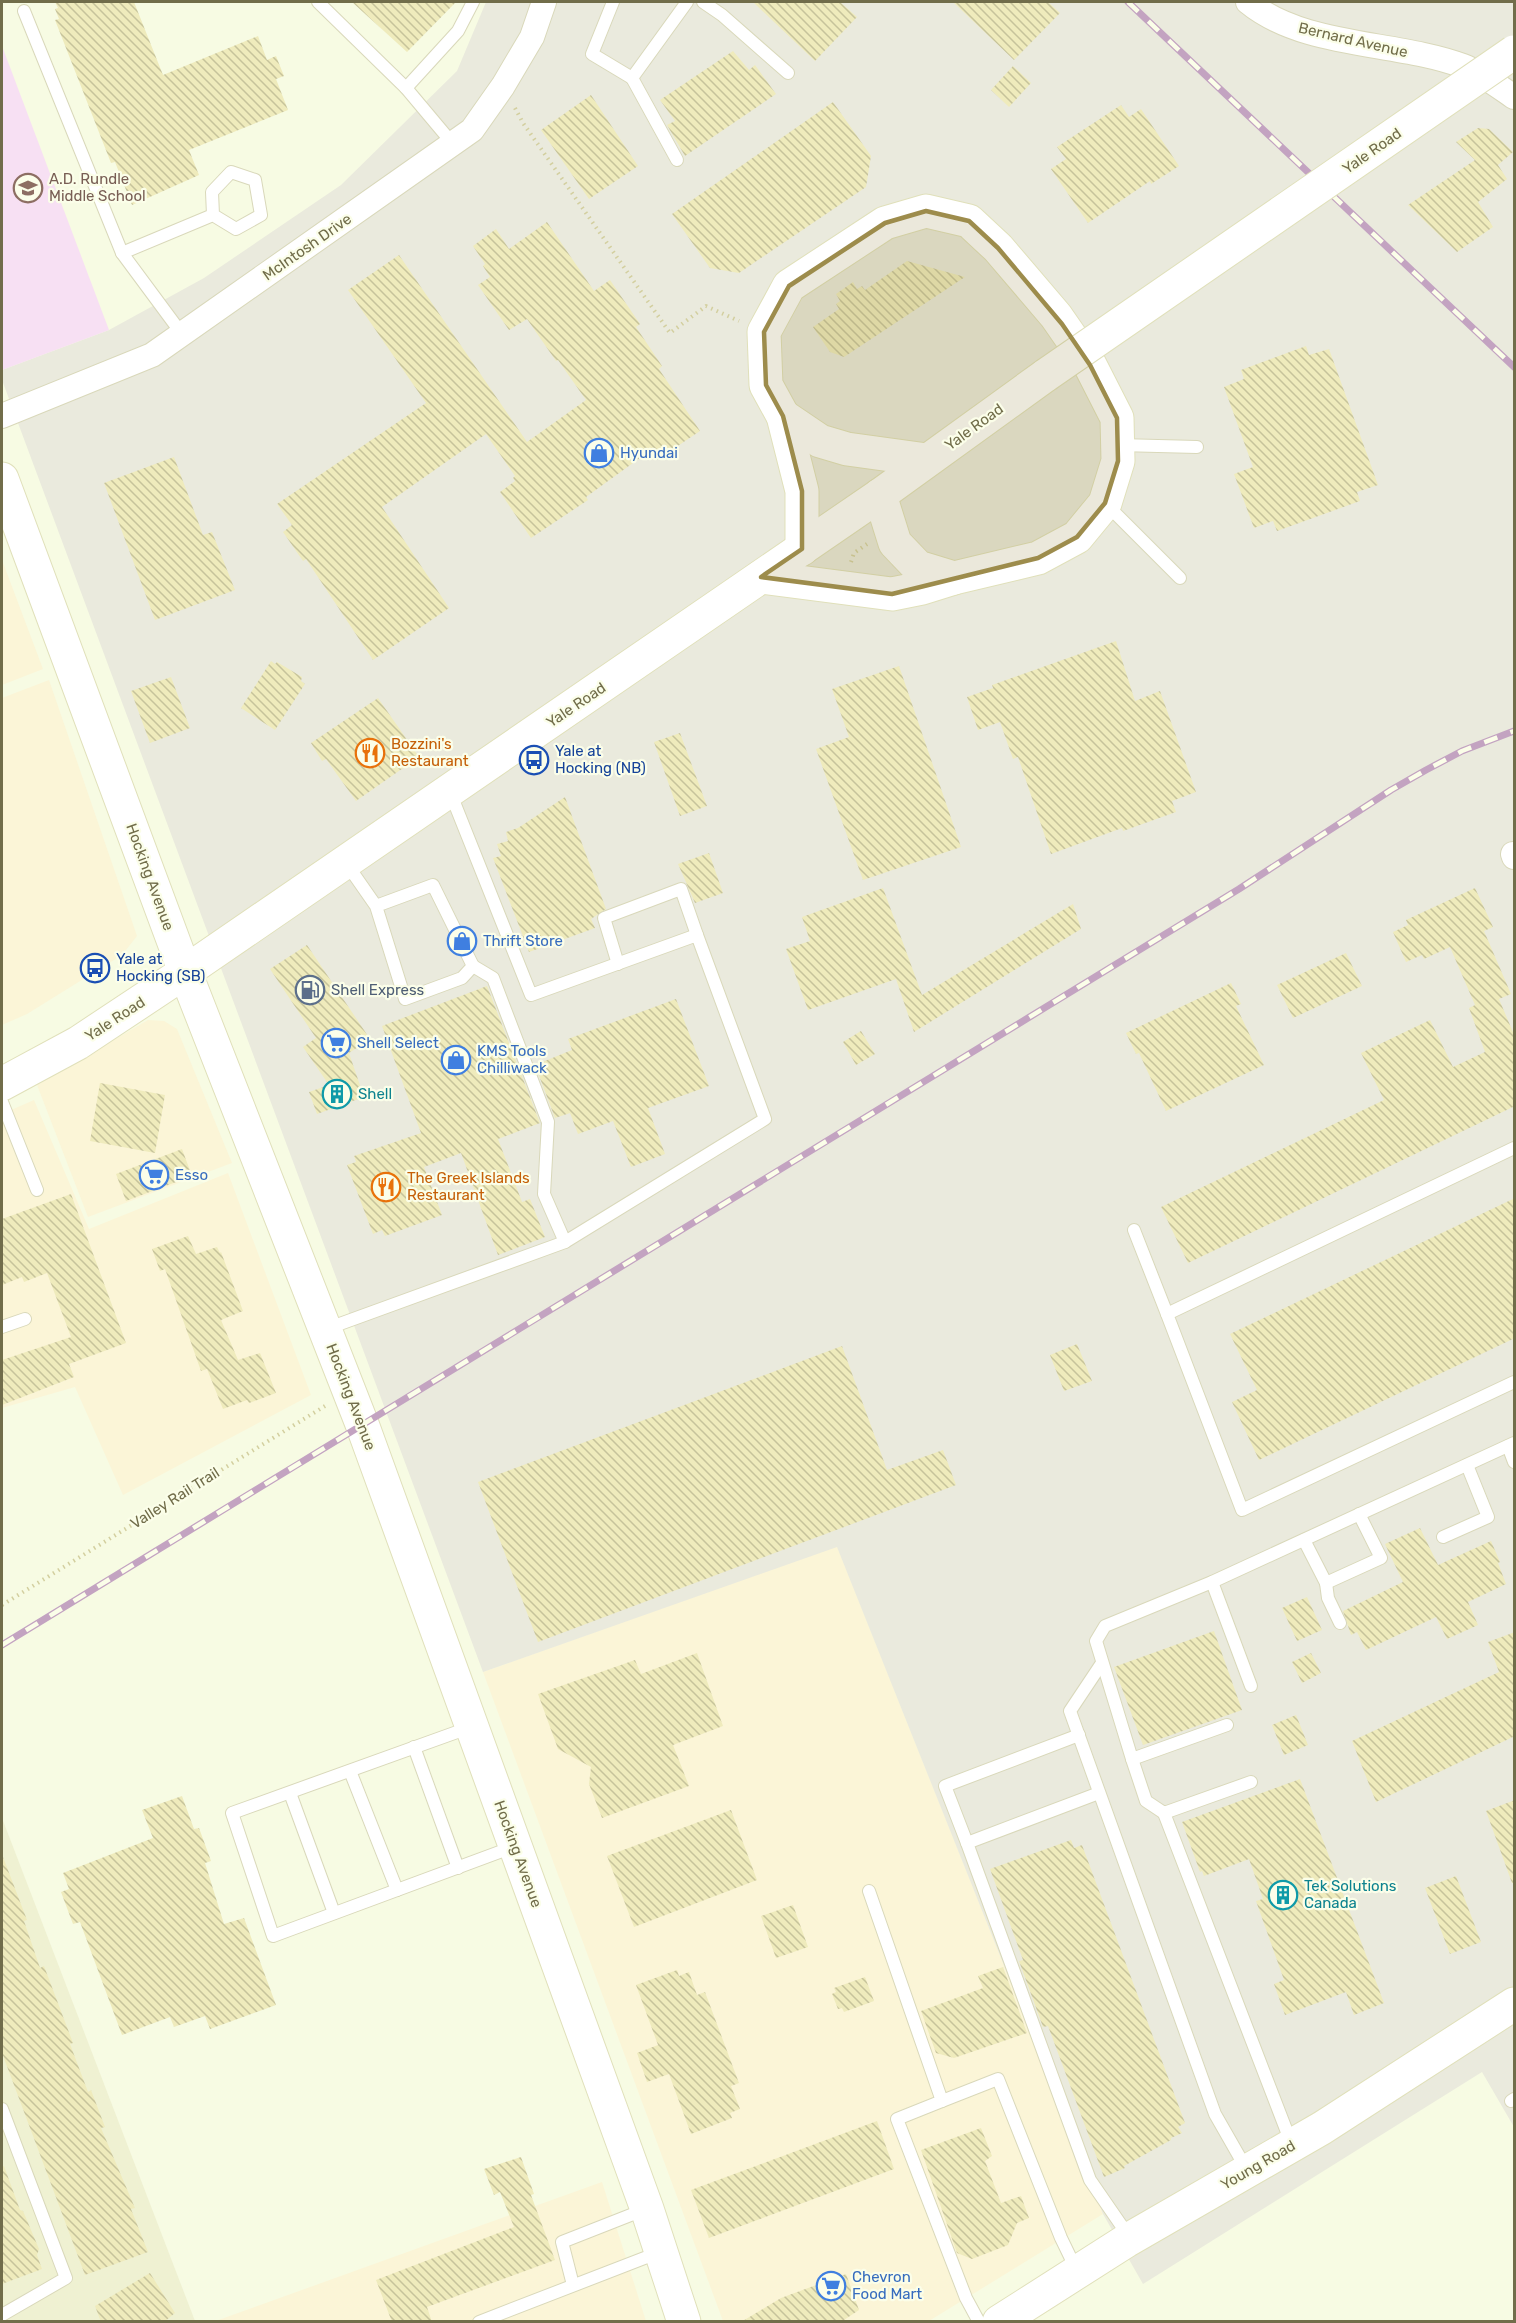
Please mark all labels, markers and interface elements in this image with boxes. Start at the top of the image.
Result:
street label: Bernard Avenue [1297,19,1409,61]
street label: Yale Road [1339,124,1405,178]
place label: A.D. Rundle Middle School [49,170,146,205]
school or university icon: A.D. Rundle Middle School [12,172,44,204]
street label: McIntosh Drive [259,210,355,284]
street label: Yale Road [941,400,1007,454]
shop icon: Hyundai [583,437,615,469]
place label: Hyundai [620,444,678,462]
street label: Yale Road [543,679,609,731]
place label: Bozzini's Restaurant [391,735,469,770]
restaurant icon: Bozzini's Restaurant [354,737,386,769]
place label: Yale at Hocking (NB) [555,742,646,777]
bus stop icon: Yale at Hocking (NB) [518,744,550,776]
street label: Hocking Avenue [122,821,178,933]
shop icon: Thrift Store [446,925,478,957]
place label: Thrift Store [483,932,563,950]
place label: Yale at Hocking (SB) [116,950,205,985]
bus stop icon: Yale at Hocking (SB) [79,952,111,984]
fuel station icon: Shell Express [294,974,326,1006]
place label: Shell Express [331,981,425,999]
street label: Yale Road [82,993,148,1045]
supermarket icon: Shell Select [320,1027,352,1059]
place label: Shell Select [357,1034,439,1052]
place label: KMS Tools Chilliwack [477,1042,547,1077]
shop icon: KMS Tools Chilliwack [440,1044,472,1076]
building icon: Shell [321,1078,353,1110]
place label: Shell [358,1085,392,1103]
supermarket icon: Esso [138,1159,170,1191]
place label: Esso [175,1166,208,1184]
place label: The Greek Islands Restaurant [407,1169,530,1204]
restaurant icon: The Greek Islands Restaurant [370,1171,402,1203]
street label: Hocking Avenue [322,1341,380,1453]
street label: Valley Rail Trail [127,1463,223,1533]
street label: Hocking Avenue [490,1798,546,1910]
place label: Tek Solutions Canada [1304,1877,1397,1912]
building icon: Tek Solutions Canada [1267,1879,1299,1911]
street label: Young Road [1217,2136,1299,2194]
place label: Chevron Food Mart [852,2268,922,2303]
supermarket icon: Chevron Food Mart [815,2270,847,2302]

